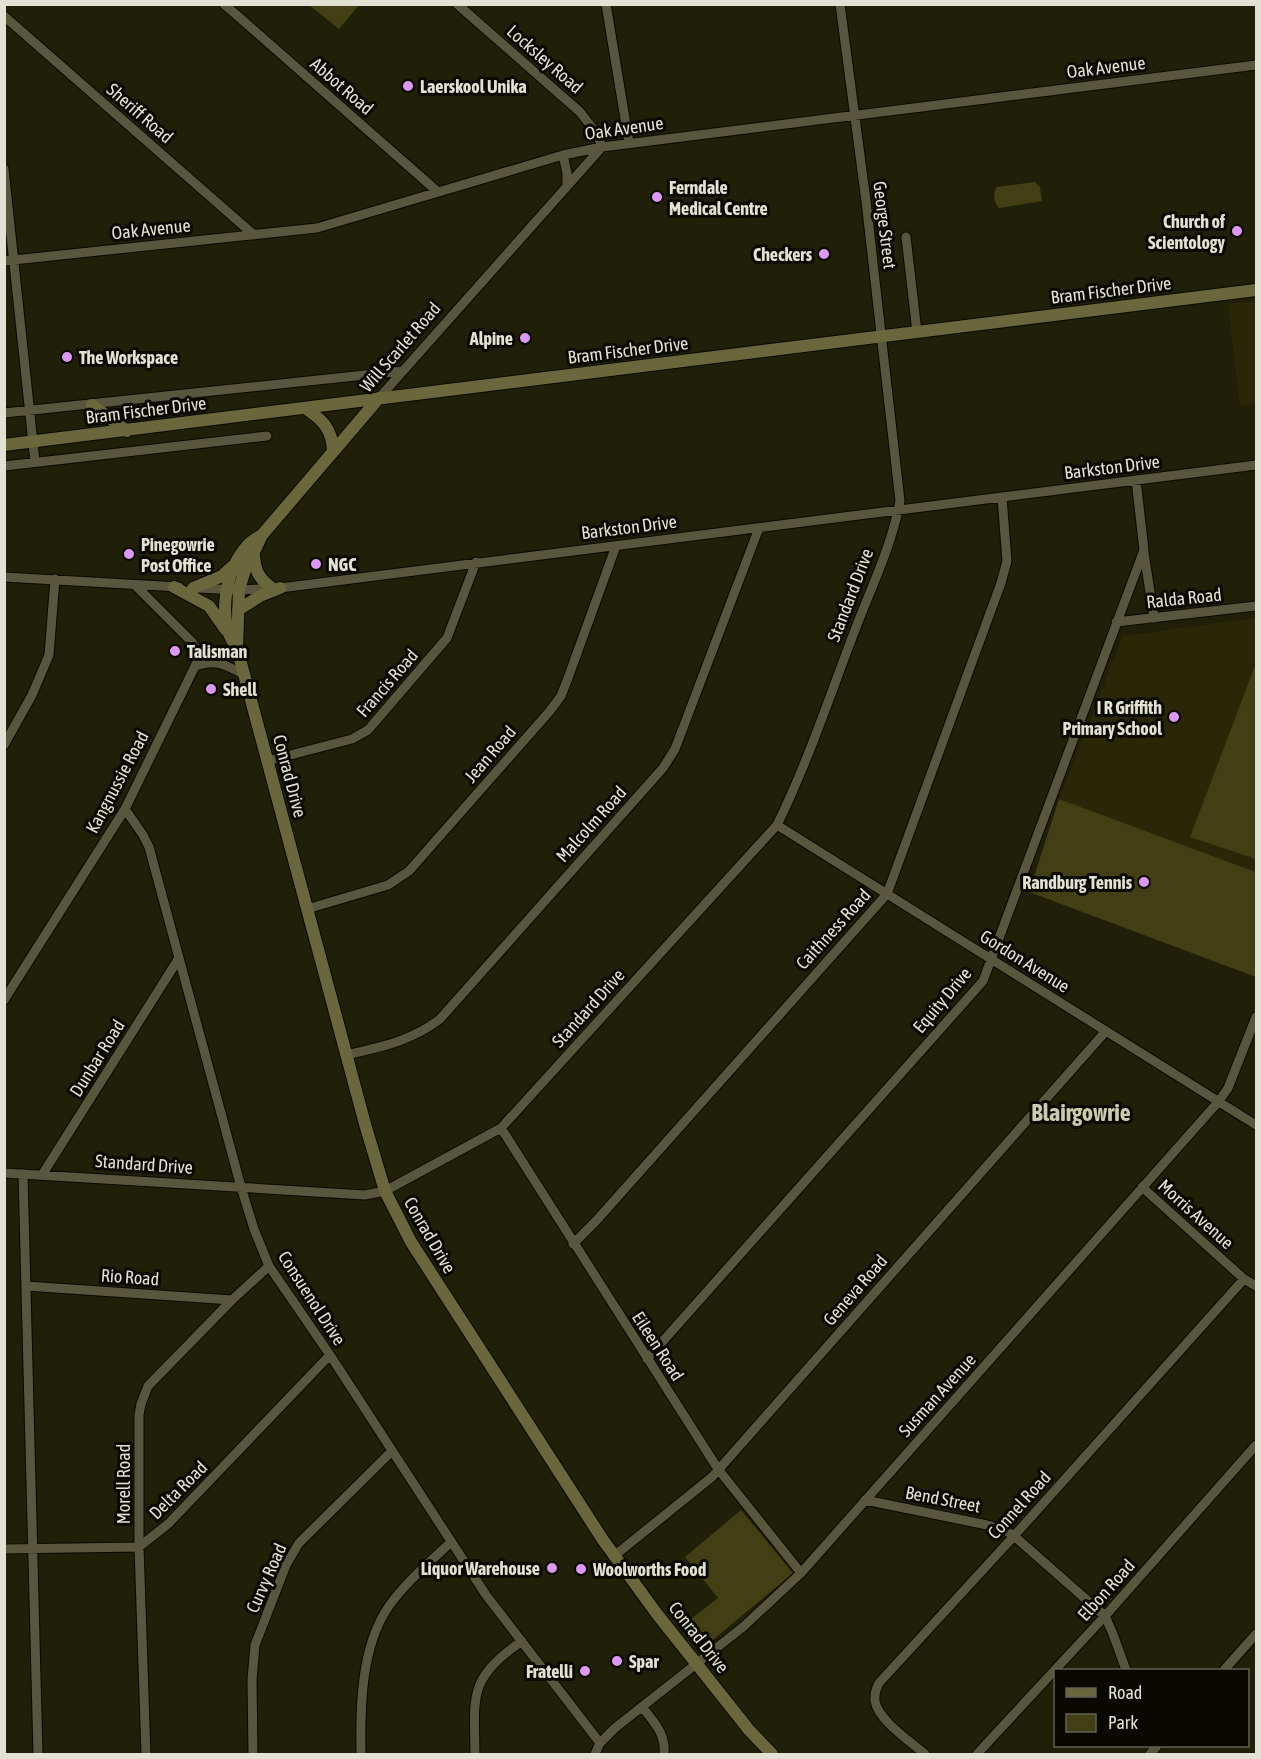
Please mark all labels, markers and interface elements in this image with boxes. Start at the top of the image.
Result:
street label: Locksley Road [503,21,587,97]
street label: Oak Avenue [1065,52,1147,82]
street label: Abbot Road [306,53,378,119]
place label: Laerskool Unika [420,76,527,97]
street label: Sheriff Road [103,79,177,147]
marker: Laerskool Unika [401,79,415,93]
street label: Oak Avenue [583,112,665,144]
place label: Ferndale Medical Centre [669,177,768,219]
street label: George Street [869,180,901,270]
marker: Ferndale Medical Centre [650,190,664,204]
place label: Church of Scientology [1148,211,1226,253]
street label: Oak Avenue [111,214,191,244]
marker: Church of Scientology [1230,224,1244,238]
place label: Checkers [753,244,813,265]
marker: Checkers [817,247,831,261]
street label: Bram Fischer Drive [1050,272,1172,308]
street label: Will Scarlet Road [355,298,445,396]
place label: Alpine [469,328,513,349]
marker: Alpine [518,331,532,345]
street label: Bram Fischer Drive [567,332,689,368]
place label: The Workspace [79,347,178,368]
marker: The Workspace [60,350,74,364]
street label: Bram Fischer Drive [85,392,207,428]
street label: Barkston Drive [1063,451,1161,483]
street label: Barkston Drive [580,511,678,543]
place label: Pinegowrie Post Office [141,534,215,576]
street label: Standard Drive [823,545,877,645]
marker: Pinegowrie Post Office [122,547,136,561]
place label: NGC [328,554,356,575]
marker: NGC [309,557,323,571]
street label: Ralda Road [1145,584,1223,612]
place label: Talisman [187,641,248,662]
marker: Talisman [168,644,182,658]
street label: Francis Road [352,645,422,721]
place label: Shell [223,679,257,700]
marker: Shell [204,682,218,696]
place label: I R Griffith Primary School [1063,697,1162,739]
marker: I R Griffith Primary School [1167,710,1181,724]
street label: Jean Road [460,721,520,787]
street label: Kangnussie Road [81,727,153,837]
street label: Conrad Drive [269,732,311,820]
street label: Malcolm Road [552,782,630,866]
place label: Randburg Tennis [1022,872,1133,893]
marker: Randburg Tennis [1137,875,1151,889]
street label: Caithness Road [791,884,875,974]
street label: Gordon Avenue [976,925,1074,997]
street label: Equity Drive [909,963,975,1037]
street label: Standard Drive [547,965,629,1051]
street label: Dunbar Road [65,1016,129,1100]
district label: Blairgowrie [1031,1099,1131,1126]
street label: Standard Drive [94,1150,194,1178]
street label: Morris Avenue [1154,1175,1238,1253]
street label: Conrad Drive [400,1193,460,1277]
street label: Consuenol Drive [274,1247,350,1349]
street label: Geneva Road [819,1250,891,1330]
street label: Rio Road [100,1264,160,1290]
street label: Eileen Road [628,1307,688,1385]
street label: Susman Avenue [894,1349,980,1441]
street label: Morell Road [113,1444,134,1524]
street label: Delta Road [145,1457,211,1523]
street label: Connel Road [983,1467,1055,1543]
street label: Bend Street [904,1481,982,1517]
street label: Curvy Road [241,1540,291,1616]
street label: Elbon Road [1073,1555,1139,1625]
place label: Liquor Warehouse [421,1558,540,1579]
place label: Woolworths Food [592,1559,706,1580]
marker: Liquor Warehouse [545,1561,559,1575]
marker: Woolworths Food [574,1562,588,1576]
street label: Conrad Drive [665,1597,733,1677]
place label: Spar [629,1651,659,1672]
marker: Spar [610,1654,624,1668]
place label: Fratelli [526,1661,573,1682]
marker: Fratelli [578,1664,592,1678]
legend [1054,1669,1249,1747]
text: Road [1108,1682,1142,1703]
text: Park [1108,1712,1138,1733]

